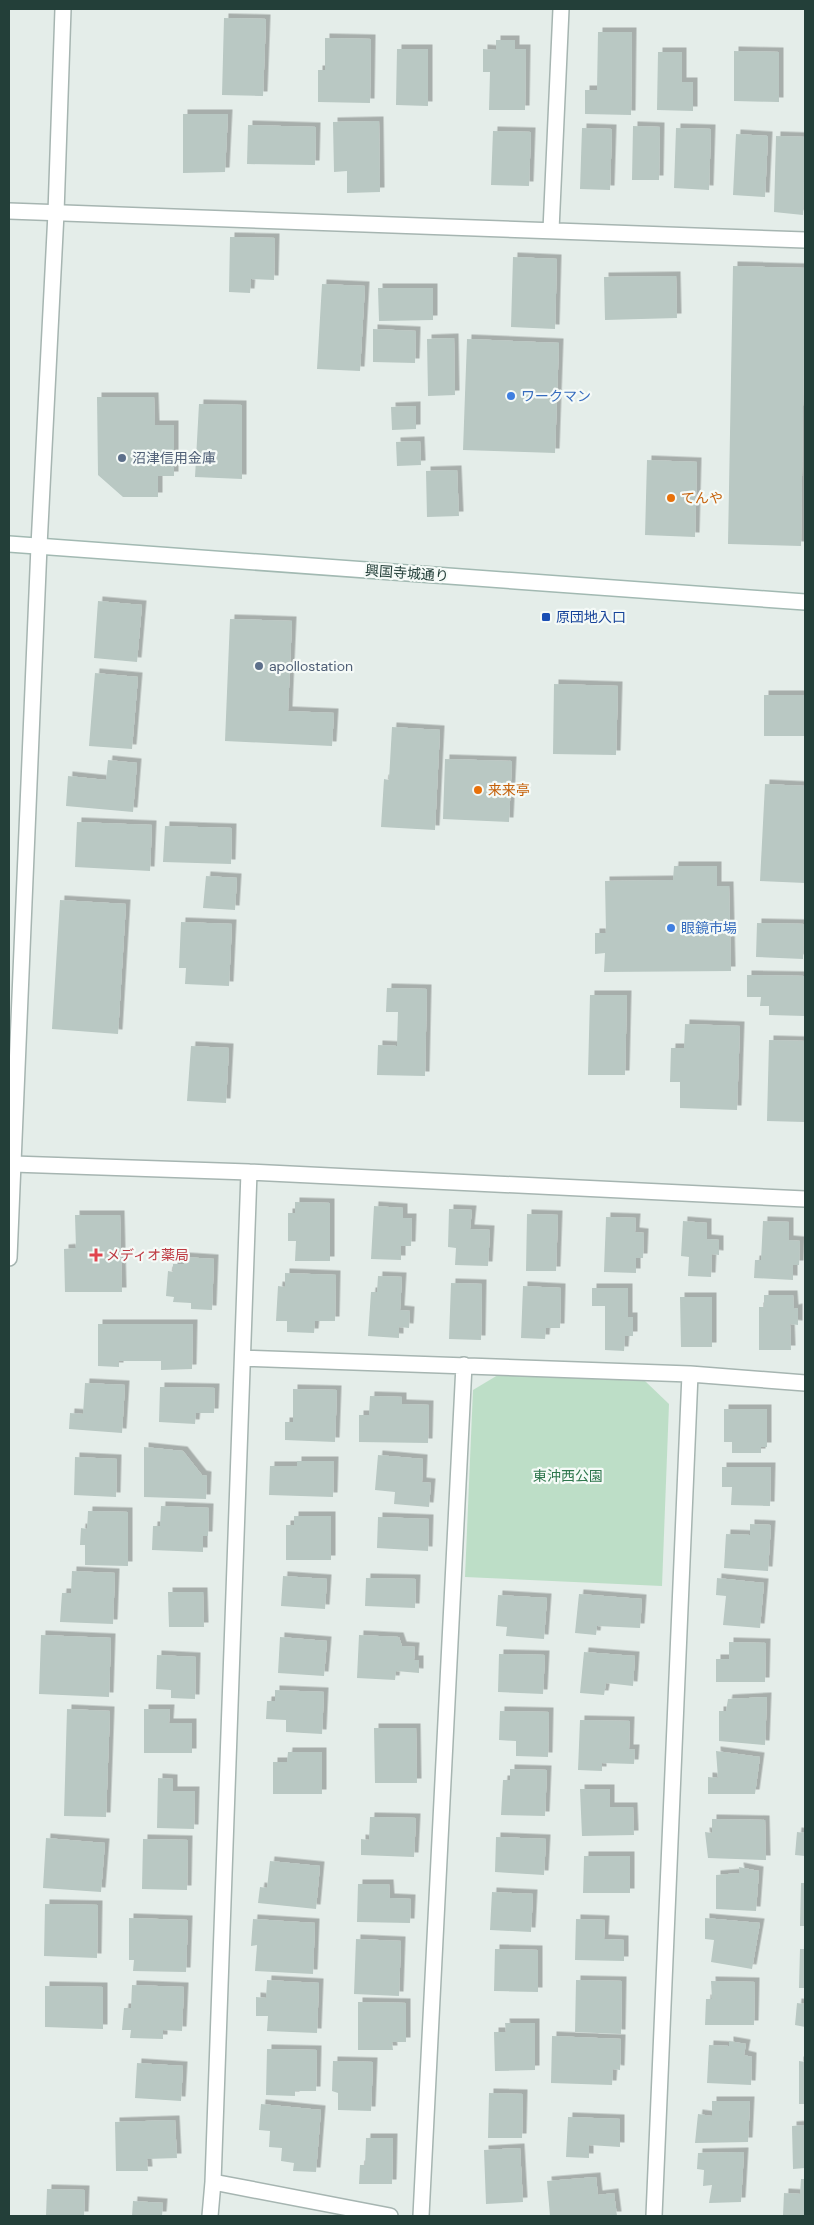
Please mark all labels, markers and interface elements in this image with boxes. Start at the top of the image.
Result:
place label: ワークマン [521,387,591,405]
marker: ワークマン [505,390,517,402]
place label: 沼津信用金庫 [132,449,216,467]
marker: 沼津信用金庫 [116,452,128,464]
place label: てんや [681,489,723,507]
marker: てんや [665,492,677,504]
street label: 興国寺城通り [364,561,450,585]
place label: 原団地入口 [556,608,626,626]
marker: 原団地入口 [540,611,552,623]
place label: apollostation [269,657,353,675]
marker: apollostation [253,660,265,672]
place label: 来来亭 [488,781,530,799]
marker: 来来亭 [472,784,484,796]
place label: 眼鏡市場 [681,919,737,937]
marker: 眼鏡市場 [665,922,677,934]
place label: メディオ薬局 [106,1246,189,1264]
marker: メディオ薬局 [90,1249,102,1261]
park label: 東沖西公園 [533,1467,603,1485]

